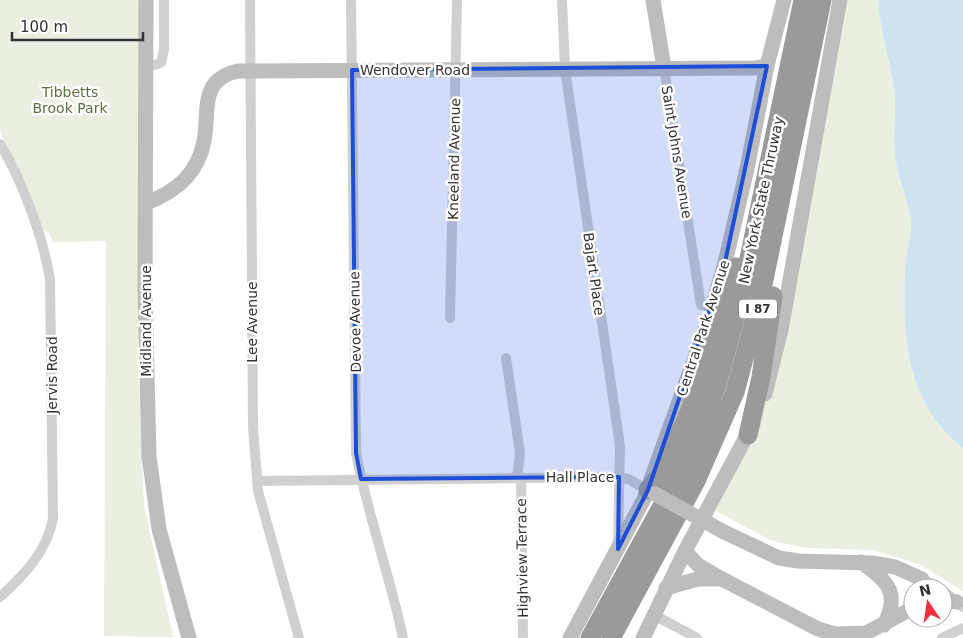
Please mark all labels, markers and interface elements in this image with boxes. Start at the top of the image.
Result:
scale bar [12,10,144,42]
text: 100 m [20,18,68,36]
street label: Wendover Road [360,62,470,78]
park label: Tibbetts Brook Park [33,84,108,116]
street label: Saint Johns Avenue [659,84,695,220]
street label: Kneeland Avenue [445,98,463,220]
street label: New York State Thruway [735,115,787,285]
street label: Bajart Place [580,232,608,316]
street label: Central Park Avenue [673,258,733,398]
street label: Midland Avenue [138,265,154,377]
street label: Devoe Avenue [346,271,364,373]
street label: Lee Avenue [244,281,260,363]
road number: I 87 [739,300,777,318]
street label: Jervis Road [44,336,60,415]
street label: Hall Place [546,469,614,485]
street label: Highview Terrace [513,498,531,618]
north arrow [903,578,953,628]
text: N [918,581,933,599]

